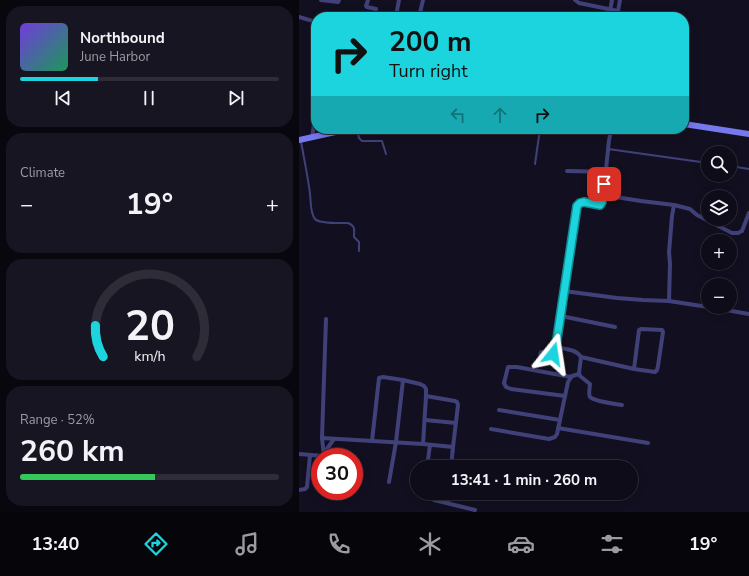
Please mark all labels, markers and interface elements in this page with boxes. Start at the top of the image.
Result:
text: 200 m [389,23,472,61]
text: Northbound [80,28,165,48]
icon: right [323,28,375,80]
text: June Harbor [80,48,150,66]
text: Turn right [389,59,468,83]
icon: previous [52,87,74,109]
icon: pause [138,87,160,109]
icon: next [225,87,247,109]
icon: left [447,104,469,126]
icon: ahead [489,104,511,126]
icon: right [531,104,553,126]
map controls [701,146,737,314]
button: search [701,146,737,182]
text: Climate [20,164,65,182]
pin [587,167,621,201]
icon: arrive [593,173,615,195]
text: 19° [126,184,173,225]
text: − [20,190,33,220]
text: + [266,190,279,220]
button: layers [701,190,737,226]
button: + [701,234,737,270]
button: − [701,278,737,314]
text: 20 [125,298,174,355]
position arrow [532,333,574,375]
text: km/h [134,347,165,366]
text: Range · 52% [20,411,95,429]
text: 260 km [20,431,125,472]
speed limit sign: 30 [311,448,363,500]
text: 13:41 · 1 min · 260 m [451,470,597,490]
icon: directions [142,530,170,558]
icon: music [233,530,261,558]
icon: phone [325,530,353,558]
icon: climate [416,530,444,558]
icon: car [507,530,535,558]
icon: filters [598,530,626,558]
text: 13:40 [32,532,79,556]
text: 19° [689,532,717,556]

